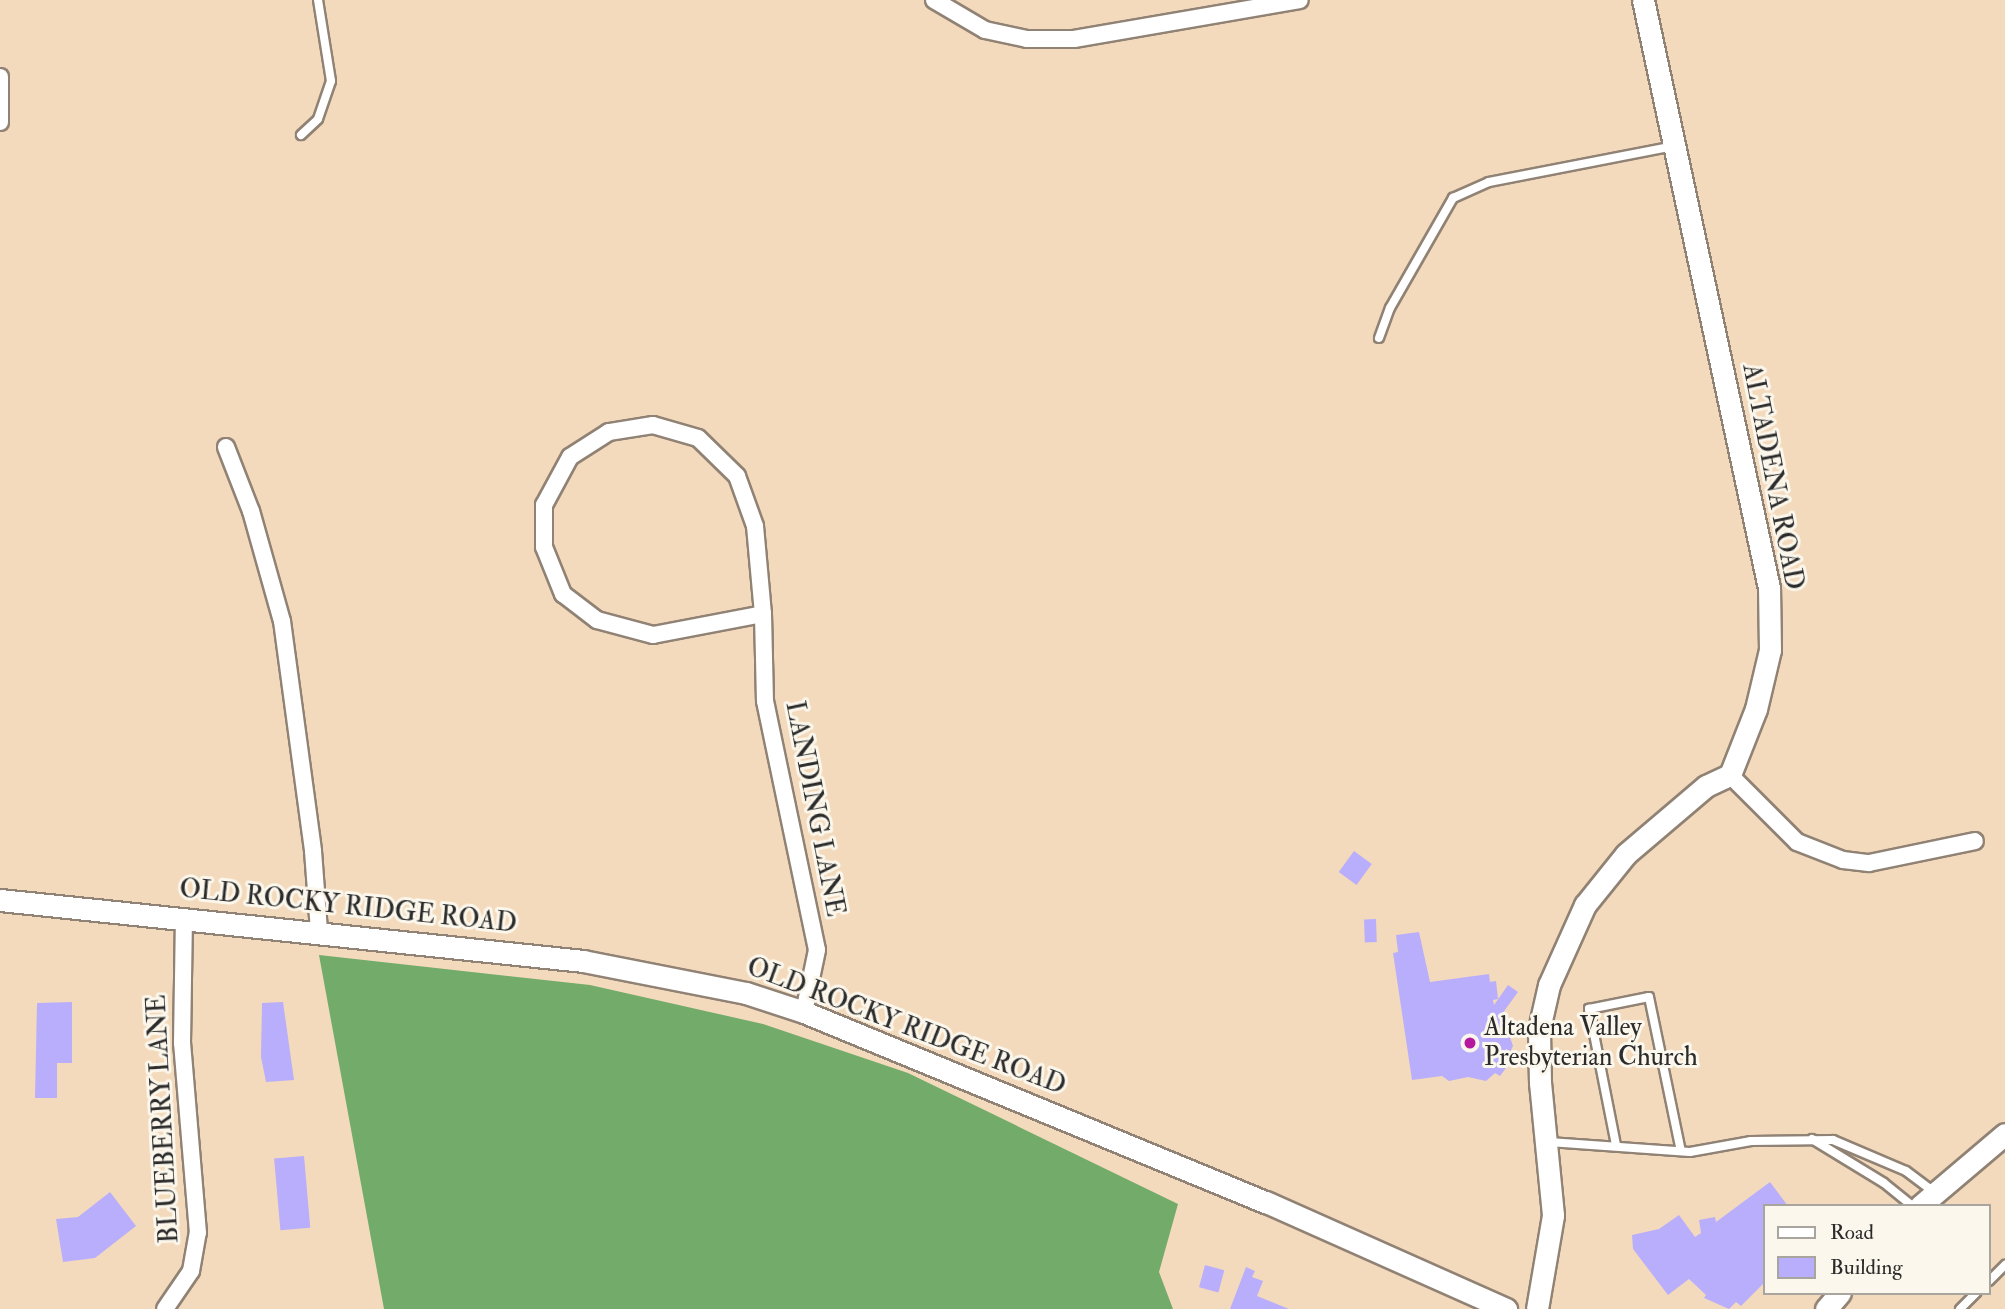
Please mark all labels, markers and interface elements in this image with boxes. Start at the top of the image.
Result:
street label: ALTADENA ROAD [1735,361,1809,593]
street label: LANDING LANE [778,699,850,919]
street label: OLD ROCKY RIDGE ROAD [178,874,518,940]
street label: OLD ROCKY RIDGE ROAD [742,952,1070,1102]
street label: BLUEBERRY LANE [142,994,186,1244]
place label: Altadena Valley Presbyterian Church [1484,1012,1698,1074]
marker: Altadena Valley Presbyterian Church [1462,1035,1478,1051]
legend [1764,1204,1991,1295]
text: Road [1830,1219,1874,1246]
text: Building [1830,1254,1903,1281]

